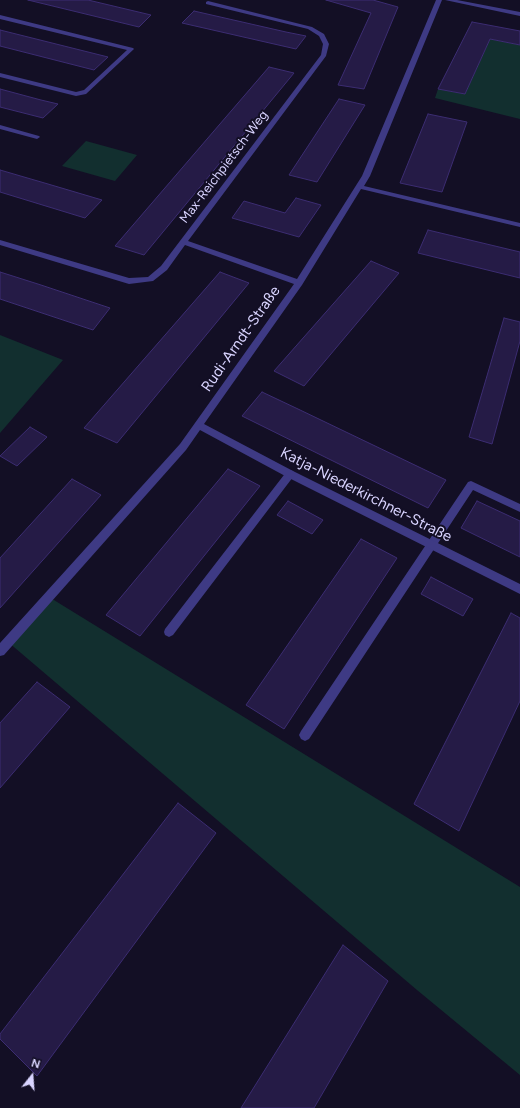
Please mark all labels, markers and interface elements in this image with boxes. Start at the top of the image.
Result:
street label: Max-Reichpietsch-Weg [177,108,271,226]
street label: Rudi-Arndt-Straße [198,283,284,395]
street label: Katja-Niederkirchner-Straße [277,444,455,546]
north arrow [12,1056,52,1096]
text: N [30,1057,42,1072]

